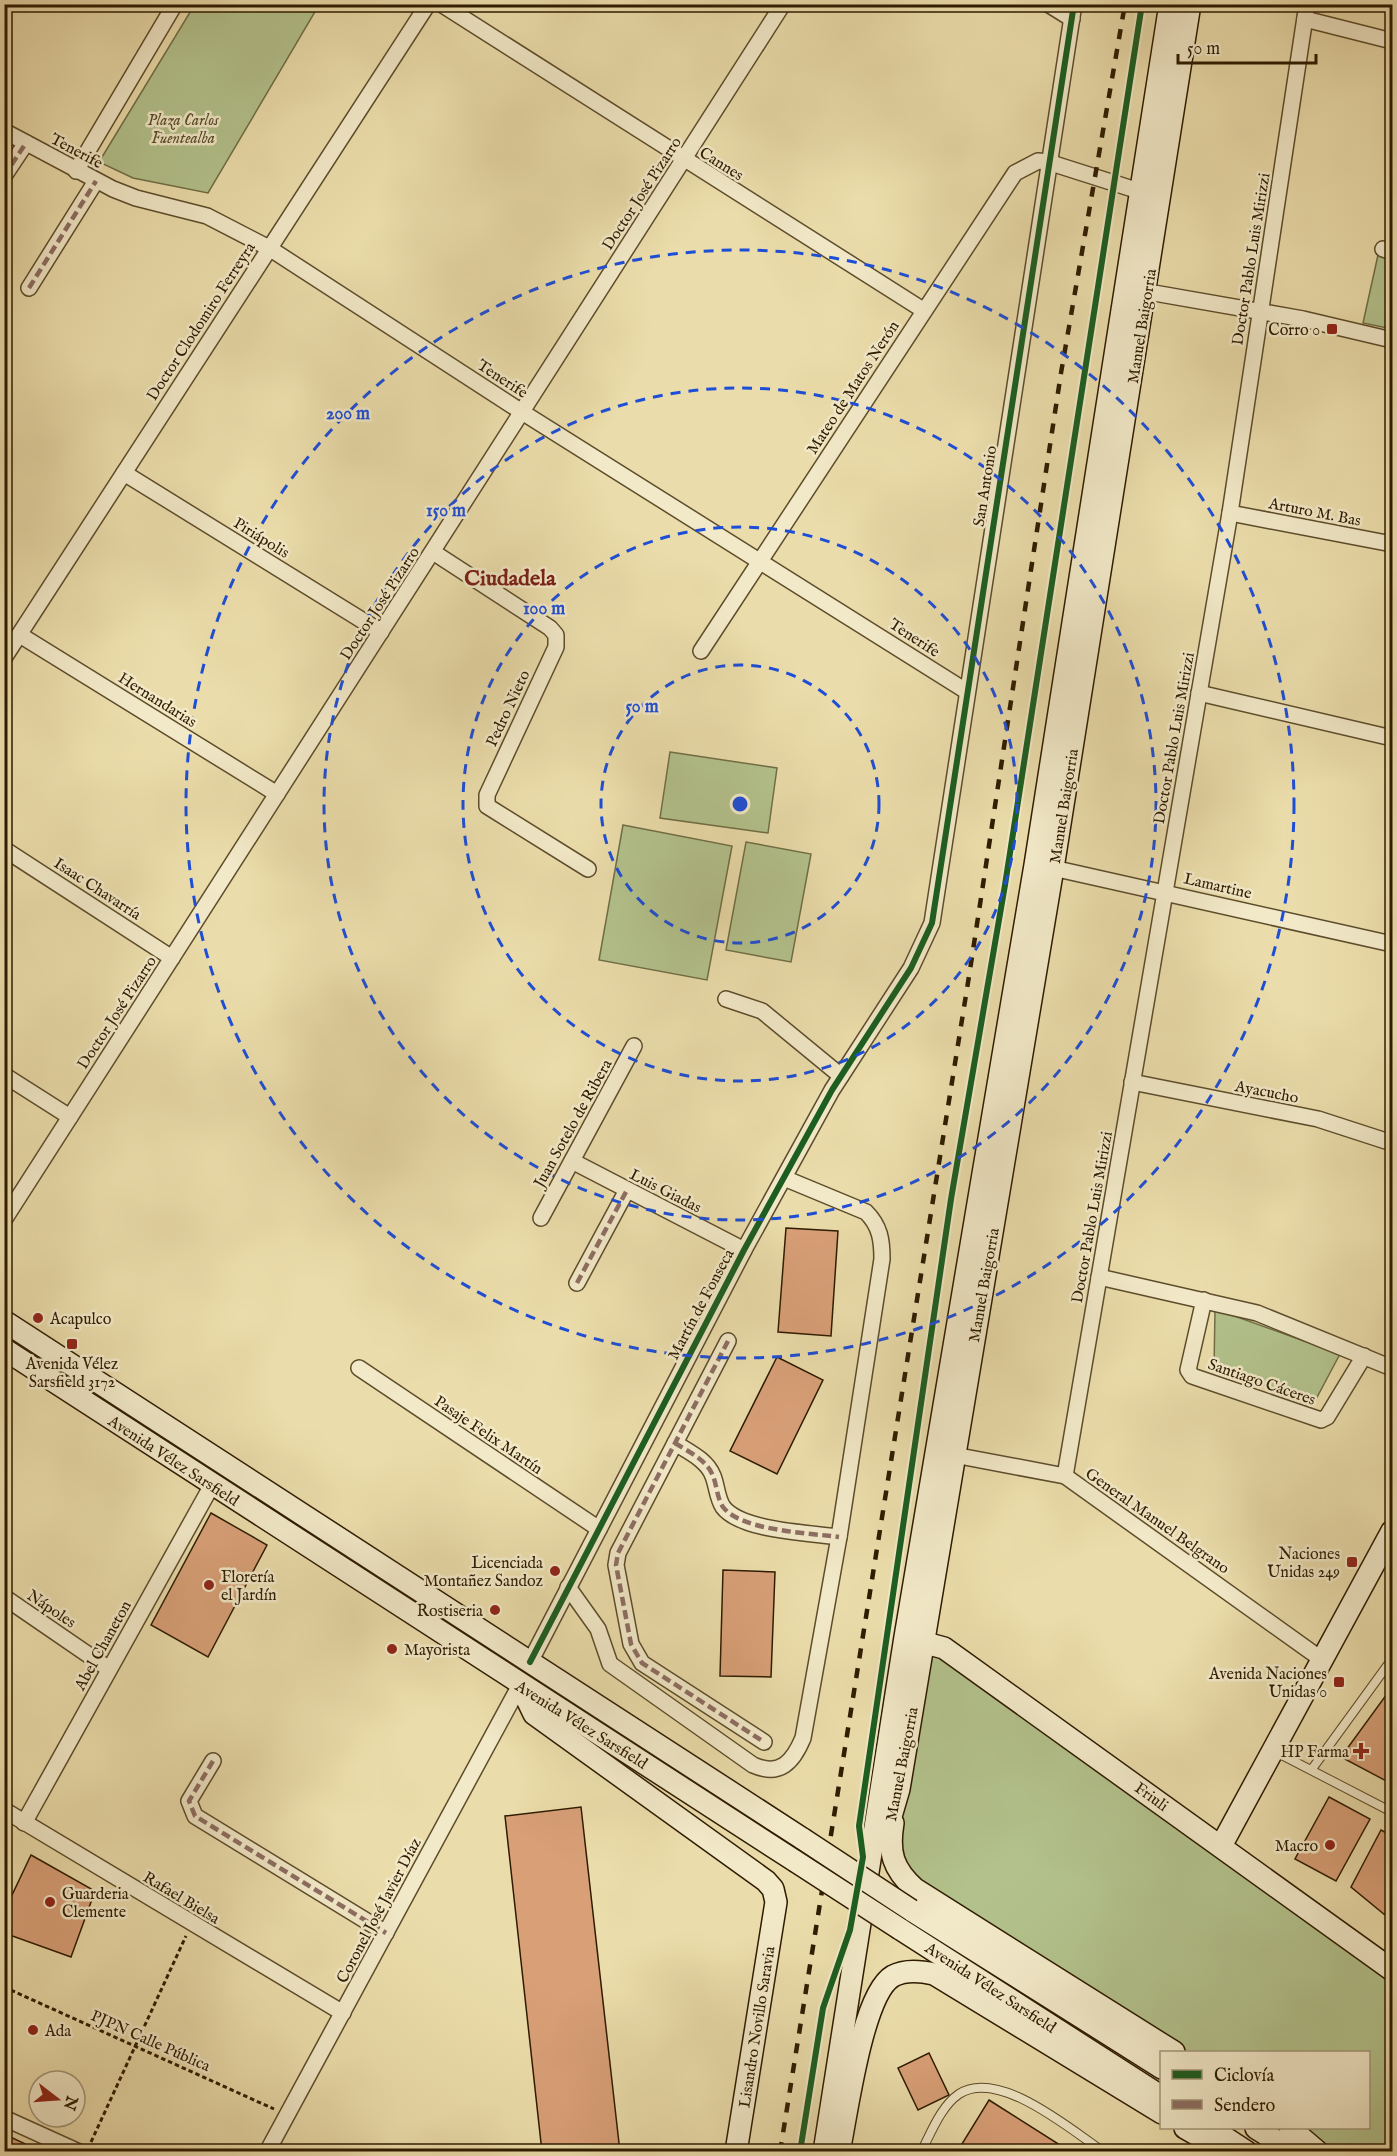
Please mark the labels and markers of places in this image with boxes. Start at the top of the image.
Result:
place label: Corro 0 [1268,321,1320,341]
marker: Corro 0 [1325,322,1339,336]
centre of rings [730,794,750,814]
place label: Acapulco [49,1310,112,1330]
marker: Acapulco [31,1311,45,1325]
marker: Avenida Vélez Sarsfield 3172 [65,1337,79,1351]
place label: Avenida Vélez Sarsfield 3172 [25,1355,118,1393]
place label: Naciones Unidas 249 [1267,1545,1340,1583]
place label: Licenciada Montañez Sandoz [424,1554,543,1592]
marker: Naciones Unidas 249 [1345,1555,1359,1569]
marker: Licenciada Montañez Sandoz [548,1564,562,1578]
place label: Florería el Jardín [221,1568,277,1606]
marker: Florería el Jardín [202,1578,216,1592]
place label: Rostiseria [417,1602,483,1622]
marker: Rostiseria [488,1603,502,1617]
place label: Mayorista [404,1641,470,1661]
marker: Mayorista [385,1642,399,1656]
place label: Avenida Naciones Unidas 0 [1208,1665,1327,1703]
marker: Avenida Naciones Unidas 0 [1332,1675,1346,1689]
place label: HP Farma [1281,1743,1349,1763]
marker: HP Farma [1354,1744,1368,1758]
place label: Macro [1275,1837,1318,1857]
marker: Macro [1323,1838,1337,1852]
place label: Guarderia Clemente [62,1885,129,1923]
marker: Guarderia Clemente [43,1895,57,1909]
place label: Ada [44,2022,71,2042]
marker: Ada [26,2023,40,2037]

